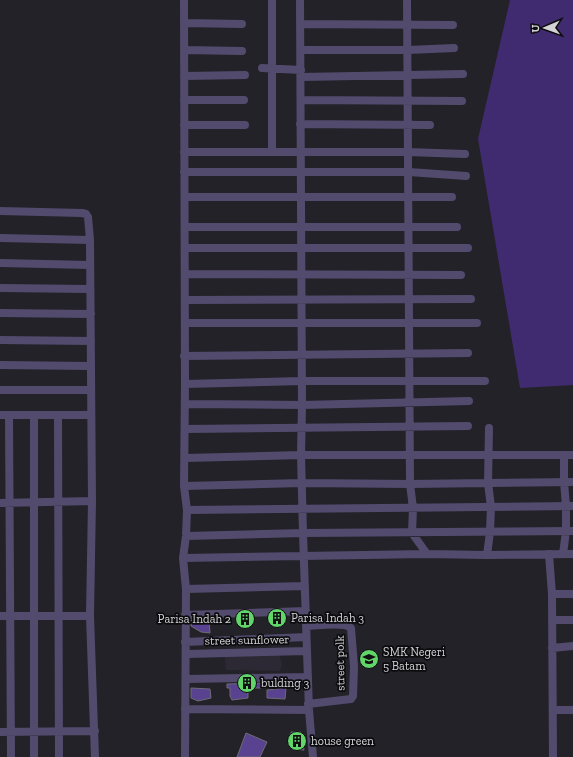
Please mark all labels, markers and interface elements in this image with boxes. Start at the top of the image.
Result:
north arrow [525,8,565,48]
text: U [529,24,542,33]
building icon: Parisa Indah 3 [266,607,288,629]
building icon: Parisa Indah 2 [234,608,256,630]
place label: Parisa Indah 3 [291,611,364,625]
place label: Parisa Indah 2 [158,612,231,626]
street label: street sunflower [205,632,289,648]
street label: street polk [333,634,347,691]
place label: SMK Negeri 5 Batam [383,645,446,673]
school or university icon: SMK Negeri 5 Batam [358,648,380,670]
building icon: bulding 3 [236,672,258,694]
place label: bulding 3 [260,676,309,690]
building icon: house green [286,730,308,752]
place label: house green [311,734,374,748]

